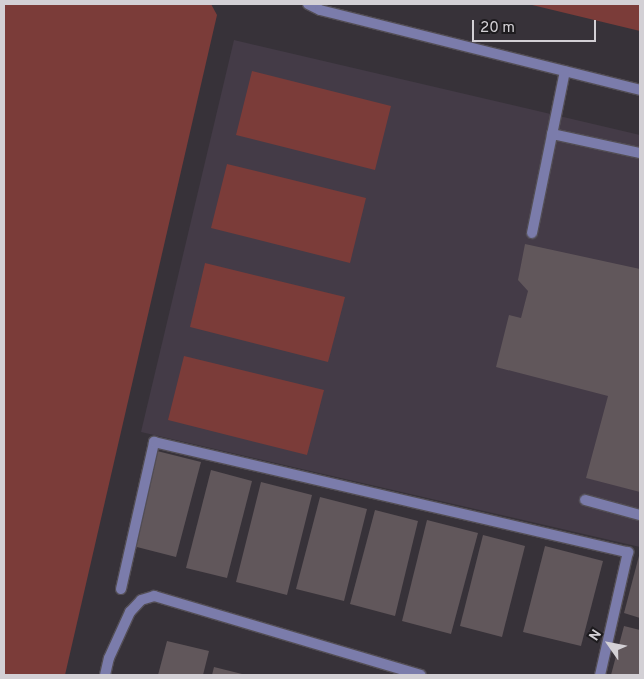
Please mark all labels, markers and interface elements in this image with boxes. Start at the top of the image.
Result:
scale bar [474,10,598,42]
text: 20 m [480,19,515,38]
north arrow [584,619,634,669]
text: N [586,627,606,644]

